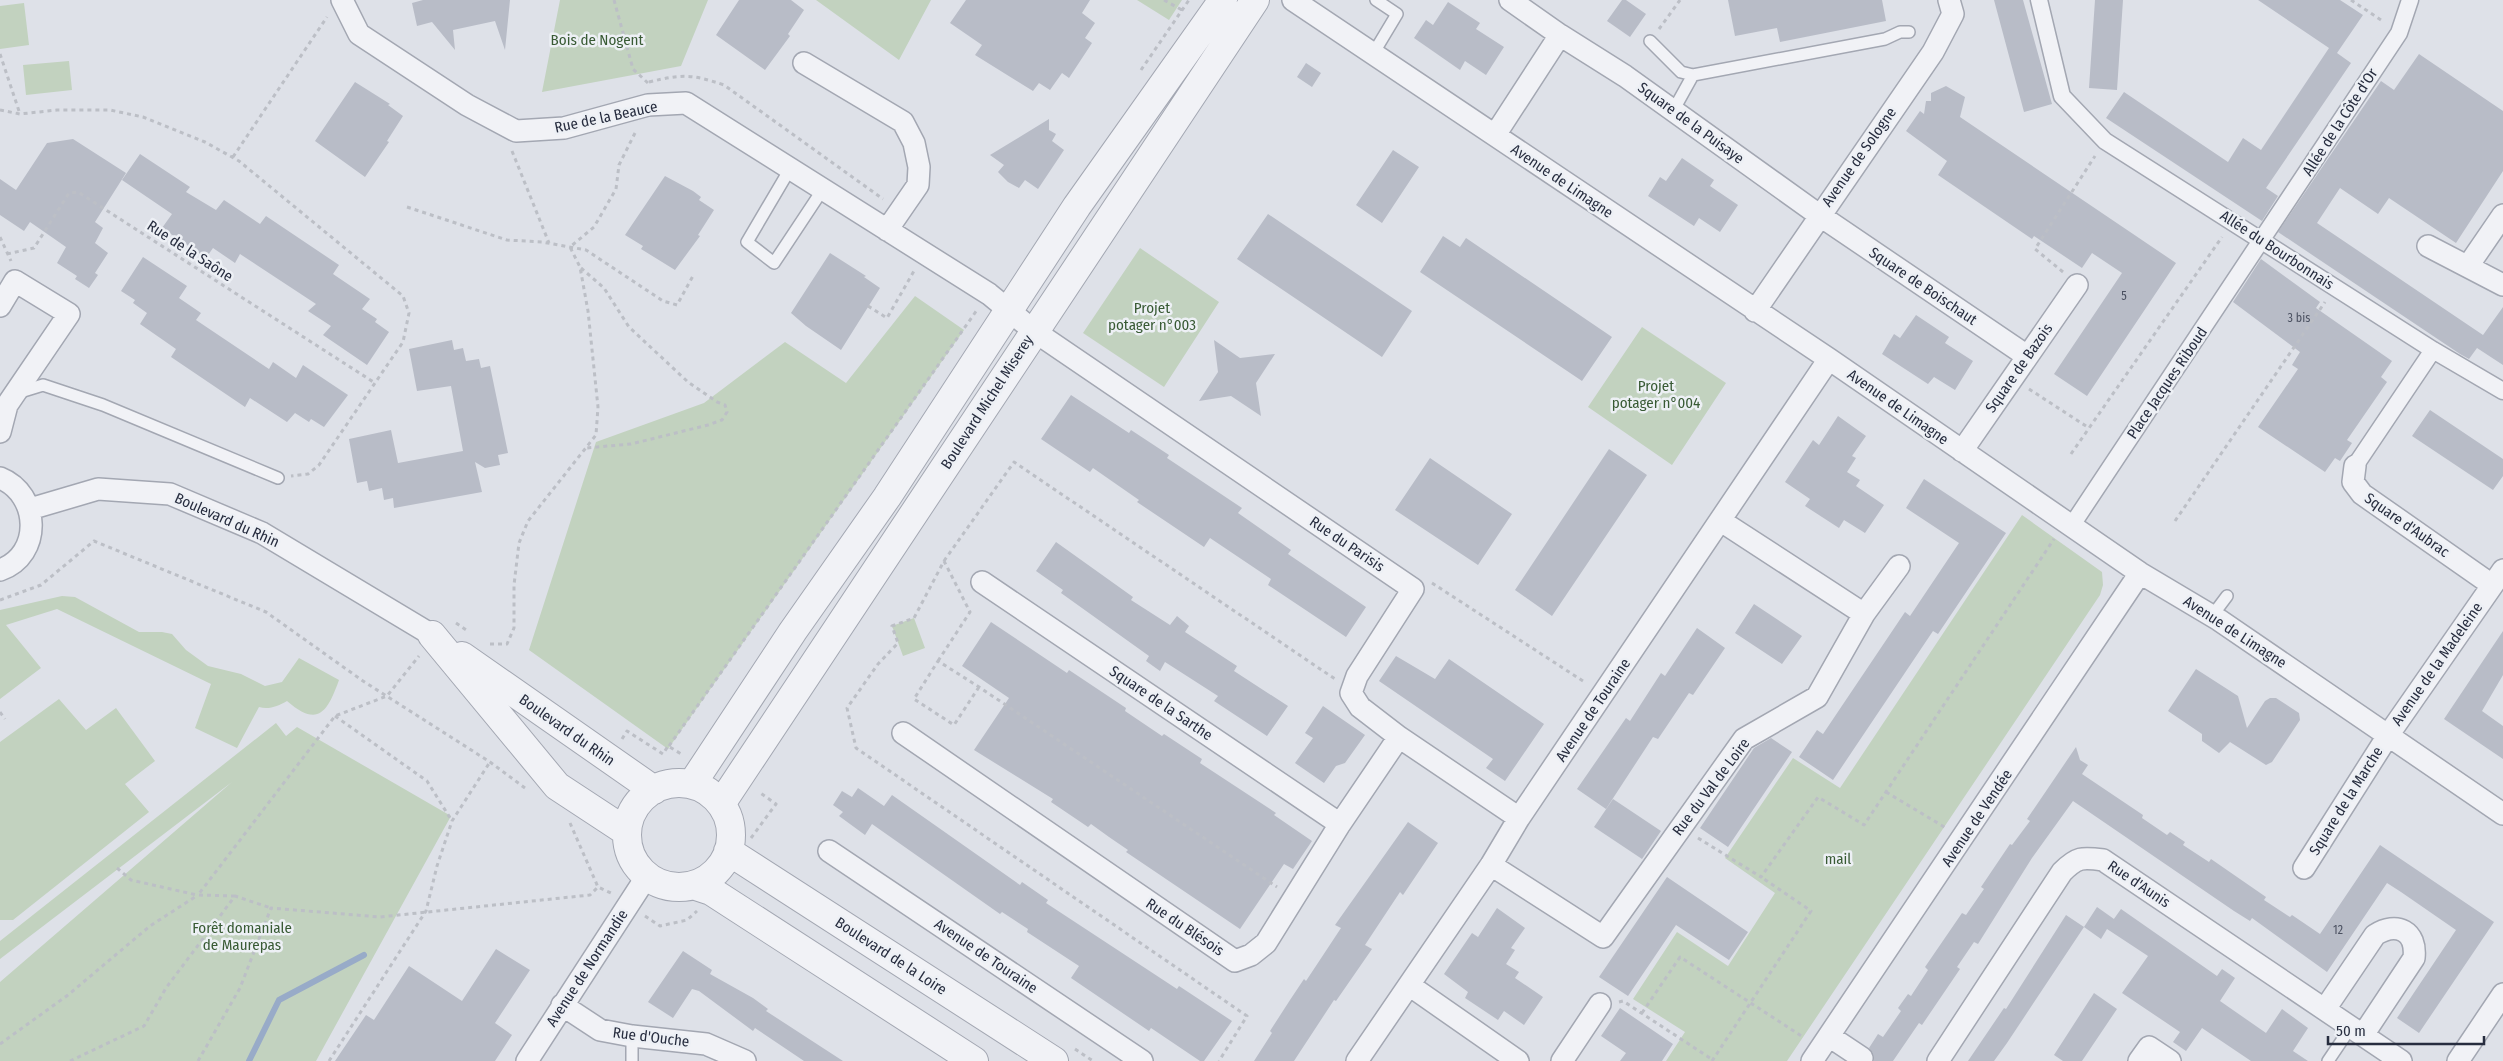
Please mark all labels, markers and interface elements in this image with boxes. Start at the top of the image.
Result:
park label: Bois de Nogent [551,31,643,49]
street label: Allée de la Côte d'Or [2299,64,2382,179]
street label: Square de la Puisaye [1634,78,1748,168]
street label: Rue de la Beauce [553,97,659,137]
street label: Avenue de Sologne [1818,104,1900,210]
street label: Avenue de Limagne [1508,140,1616,222]
street label: Allée du Bourbonnais [2217,207,2337,293]
street label: Rue de la Saône [144,217,236,285]
street label: Square de Boischaut [1866,243,1980,329]
house number: 5 [2121,289,2127,303]
park label: Projet potager n°003 [1108,299,1196,334]
house number: 3 bis [2288,311,2310,325]
street label: Square de Bazois [1982,320,2056,416]
street label: Place Jacques Riboud [2123,324,2211,442]
street label: Boulevard Michel Miserey [937,331,1037,472]
street label: Avenue de Limagne [1844,365,1952,449]
park label: Projet potager n°004 [1612,377,1700,412]
street label: Boulevard du Rhin [172,489,282,551]
street label: Square d'Aubrac [2361,489,2453,561]
street label: Rue du Parisis [1306,512,1388,576]
street label: Avenue de Limagne [2180,592,2290,672]
street label: Avenue de la Madeleine [2388,599,2486,729]
street label: Avenue de Touraine [1552,655,1634,765]
street label: Square de la Sarthe [1106,662,1216,744]
street label: Boulevard du Rhin [516,690,618,770]
street label: Rue du Val de Loire [1669,735,1753,839]
street label: Square de la Marche [2305,743,2387,859]
street label: Avenue de Vendée [1938,766,2016,870]
park label: mail [1825,850,1851,868]
street label: Rue d'Aunis [2104,857,2174,911]
street label: Rue du Blésois [1143,894,1227,960]
street label: Avenue de Normandie [542,906,632,1030]
street label: Boulevard de la Loire [832,913,950,999]
street label: Avenue de Touraine [931,915,1041,997]
park label: Forêt domaniale de Maurepas [192,919,292,954]
house number: 12 [2333,923,2343,937]
scale bar [2328,1014,2484,1046]
text: 50 m [2336,1022,2366,1040]
street label: Rue d'Ouche [612,1023,690,1051]

